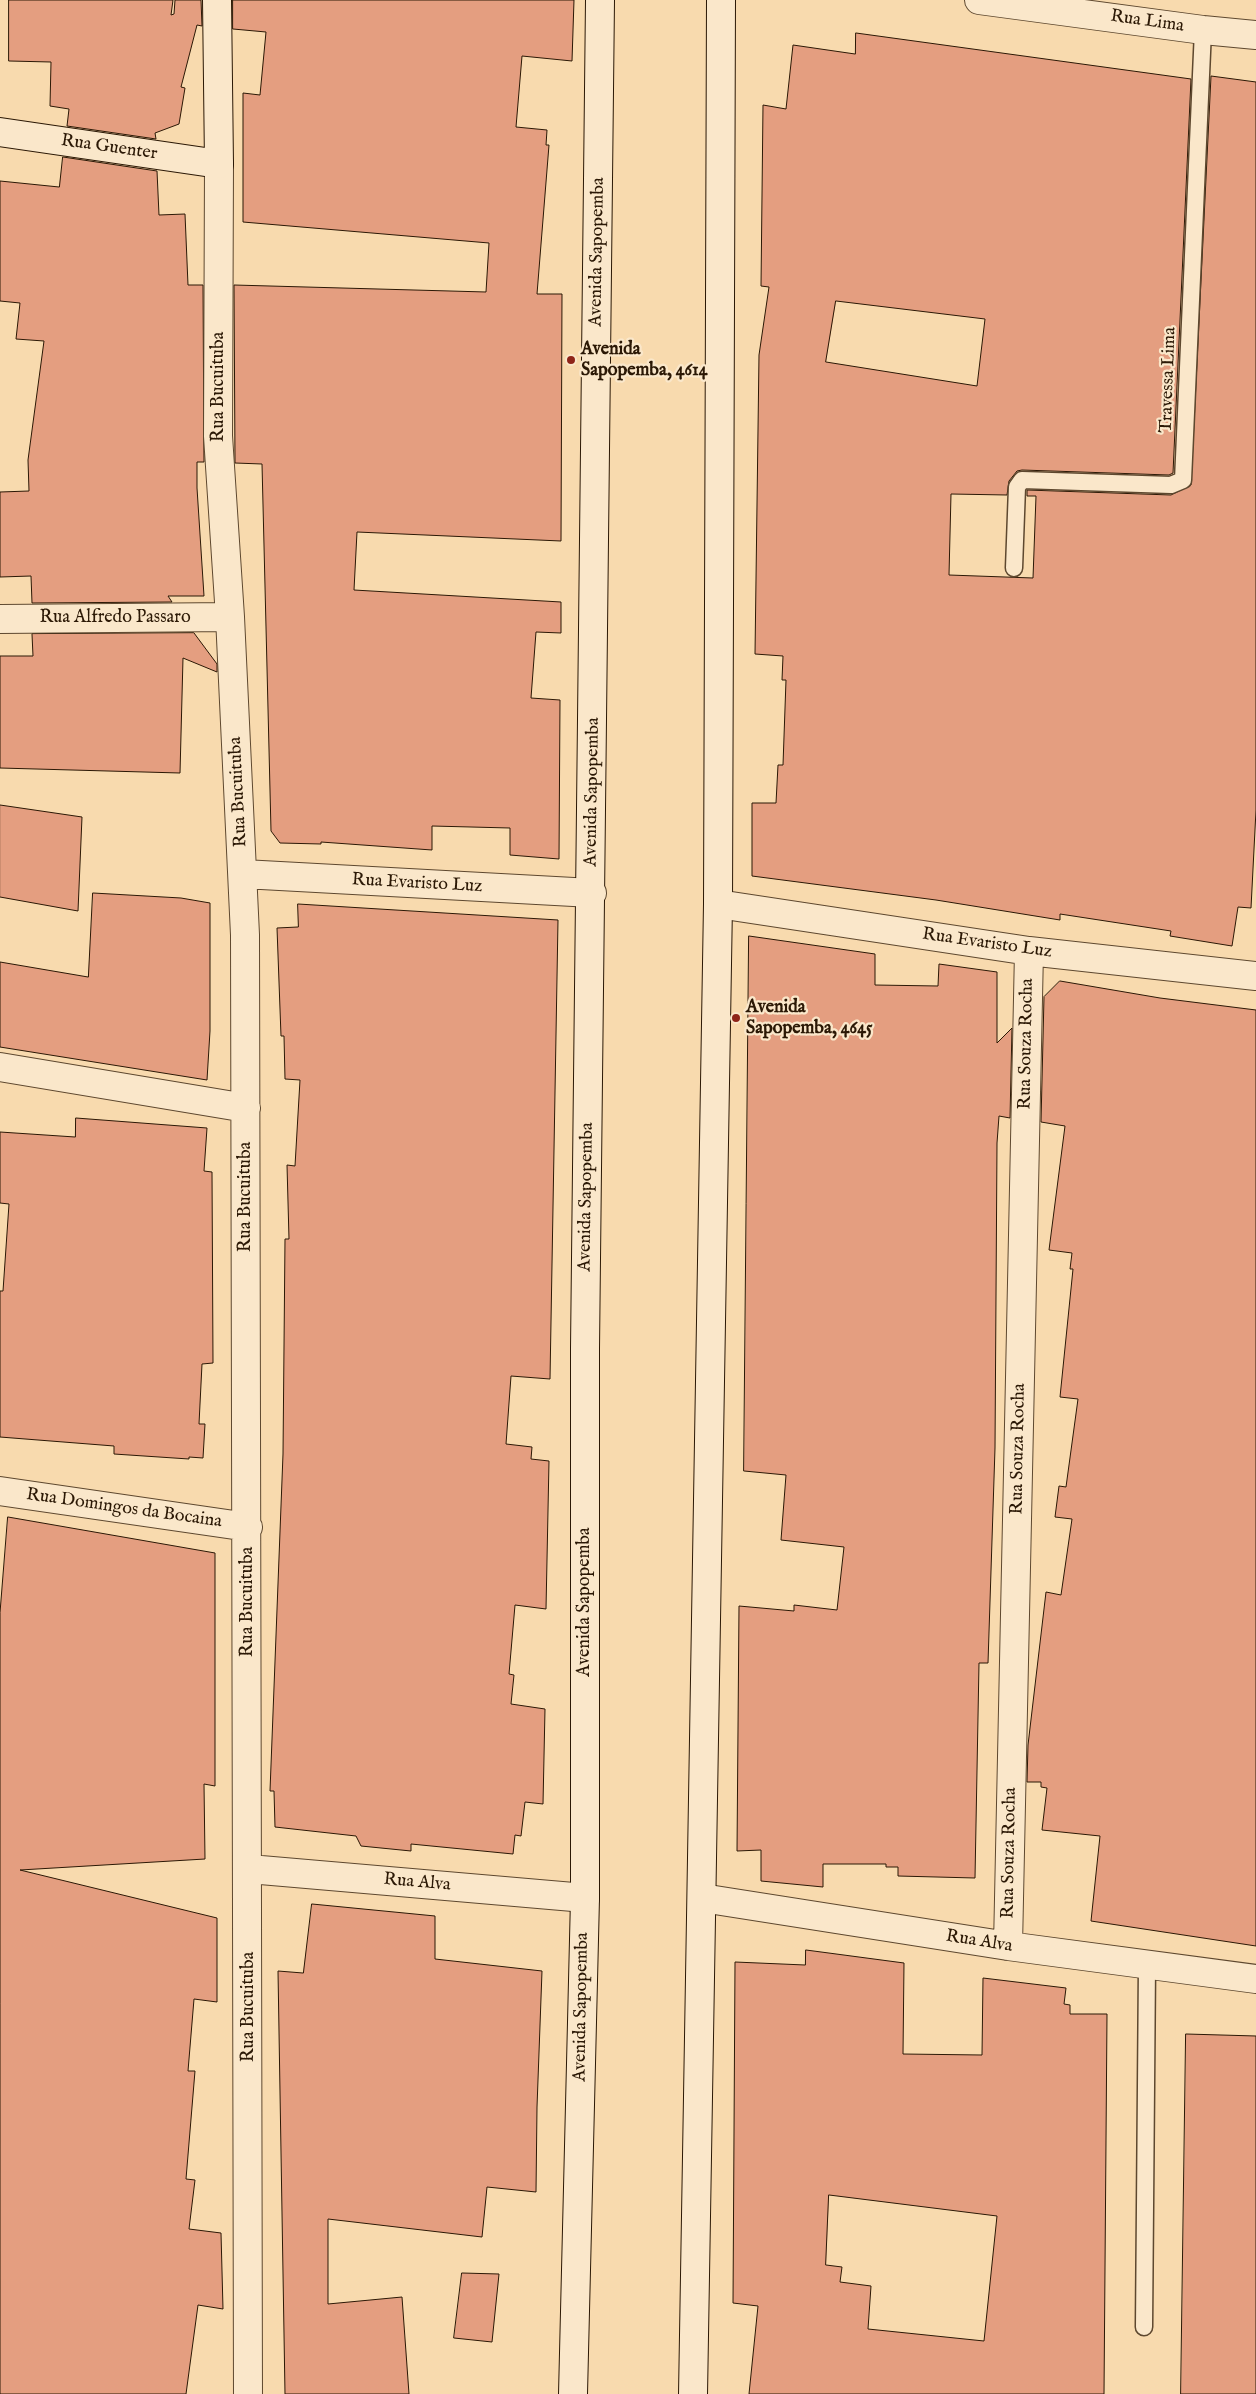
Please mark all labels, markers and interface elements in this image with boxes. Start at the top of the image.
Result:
street label: Rua Lima [1109,6,1185,38]
street label: Rua Guenter [59,131,159,165]
street label: Avenida Sapopemba [586,177,610,327]
street label: Travessa Lima [1156,327,1182,433]
street label: Rua Bucuituba [208,332,230,442]
place label: Avenida Sapopemba, 4614 [581,339,708,382]
marker: Avenida Sapopemba, 4614 [565,354,577,366]
street label: Rua Alfredo Passaro [39,607,191,629]
street label: Avenida Sapopemba [581,717,605,867]
street label: Rua Bucuituba [225,736,253,848]
street label: Rua Evaristo Luz [351,870,483,898]
street label: Rua Evaristo Luz [921,924,1053,964]
street label: Rua Souza Rocha [1015,978,1039,1110]
place label: Avenida Sapopemba, 4645 [746,997,872,1040]
marker: Avenida Sapopemba, 4645 [730,1012,742,1024]
street label: Avenida Sapopemba [575,1122,599,1272]
street label: Rua Bucuituba [235,1142,257,1252]
street label: Rua Souza Rocha [1007,1383,1031,1515]
street label: Rua Domingos da Bocaina [25,1485,223,1533]
street label: Avenida Sapopemba [574,1527,596,1677]
street label: Rua Bucuituba [237,1547,259,1657]
street label: Rua Souza Rocha [998,1787,1022,1919]
street label: Rua Alva [383,1869,451,1897]
street label: Rua Alva [944,1926,1014,1958]
street label: Avenida Sapopemba [570,1932,594,2082]
street label: Rua Bucuituba [238,1952,260,2062]

